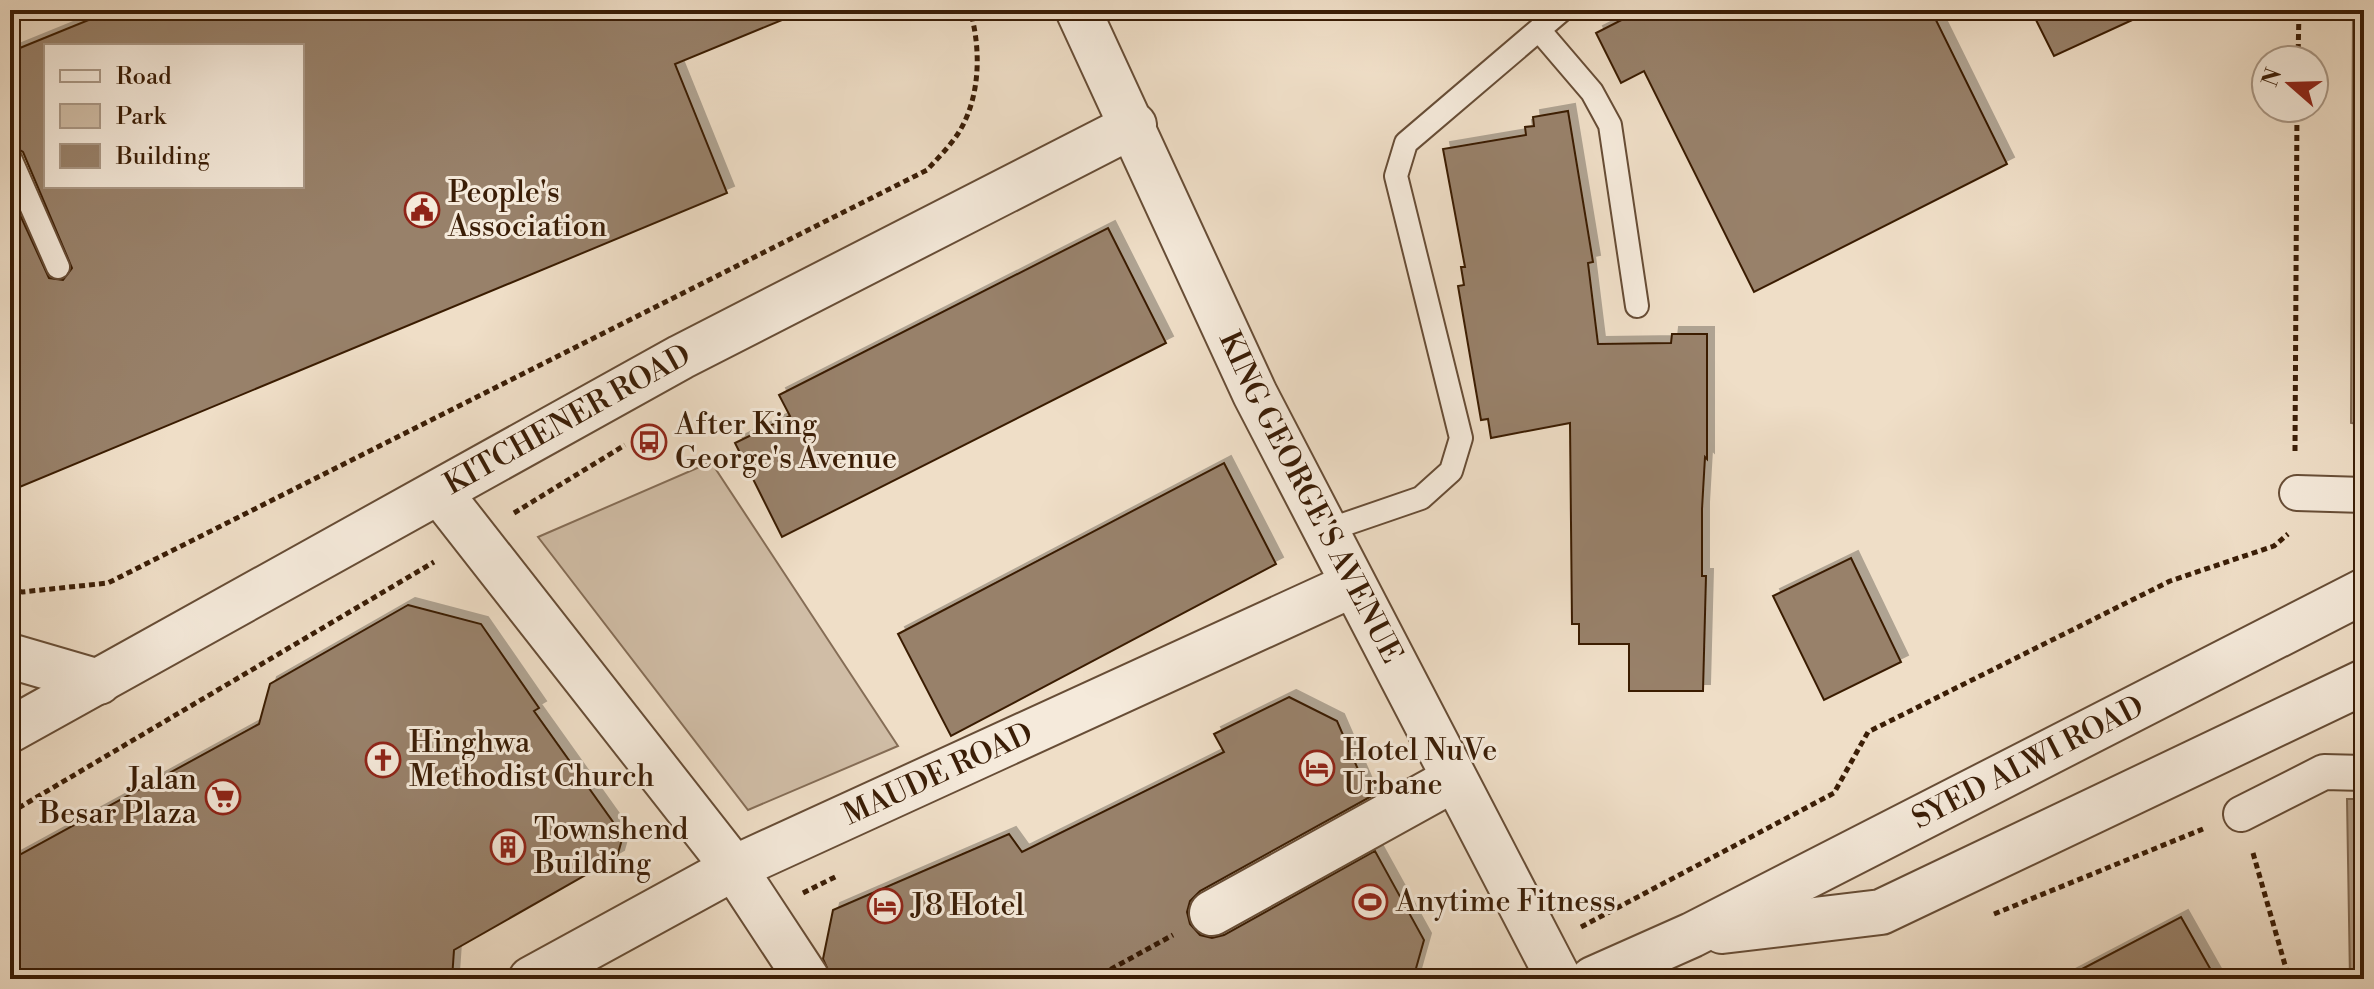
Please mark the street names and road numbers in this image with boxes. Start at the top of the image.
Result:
street label: KING GEORGE'S AVENUE [1210,326,1411,670]
street label: KITCHENER ROAD [438,336,698,504]
street label: SYED ALWI ROAD [1906,688,2151,838]
street label: MAUDE ROAD [837,715,1039,834]

